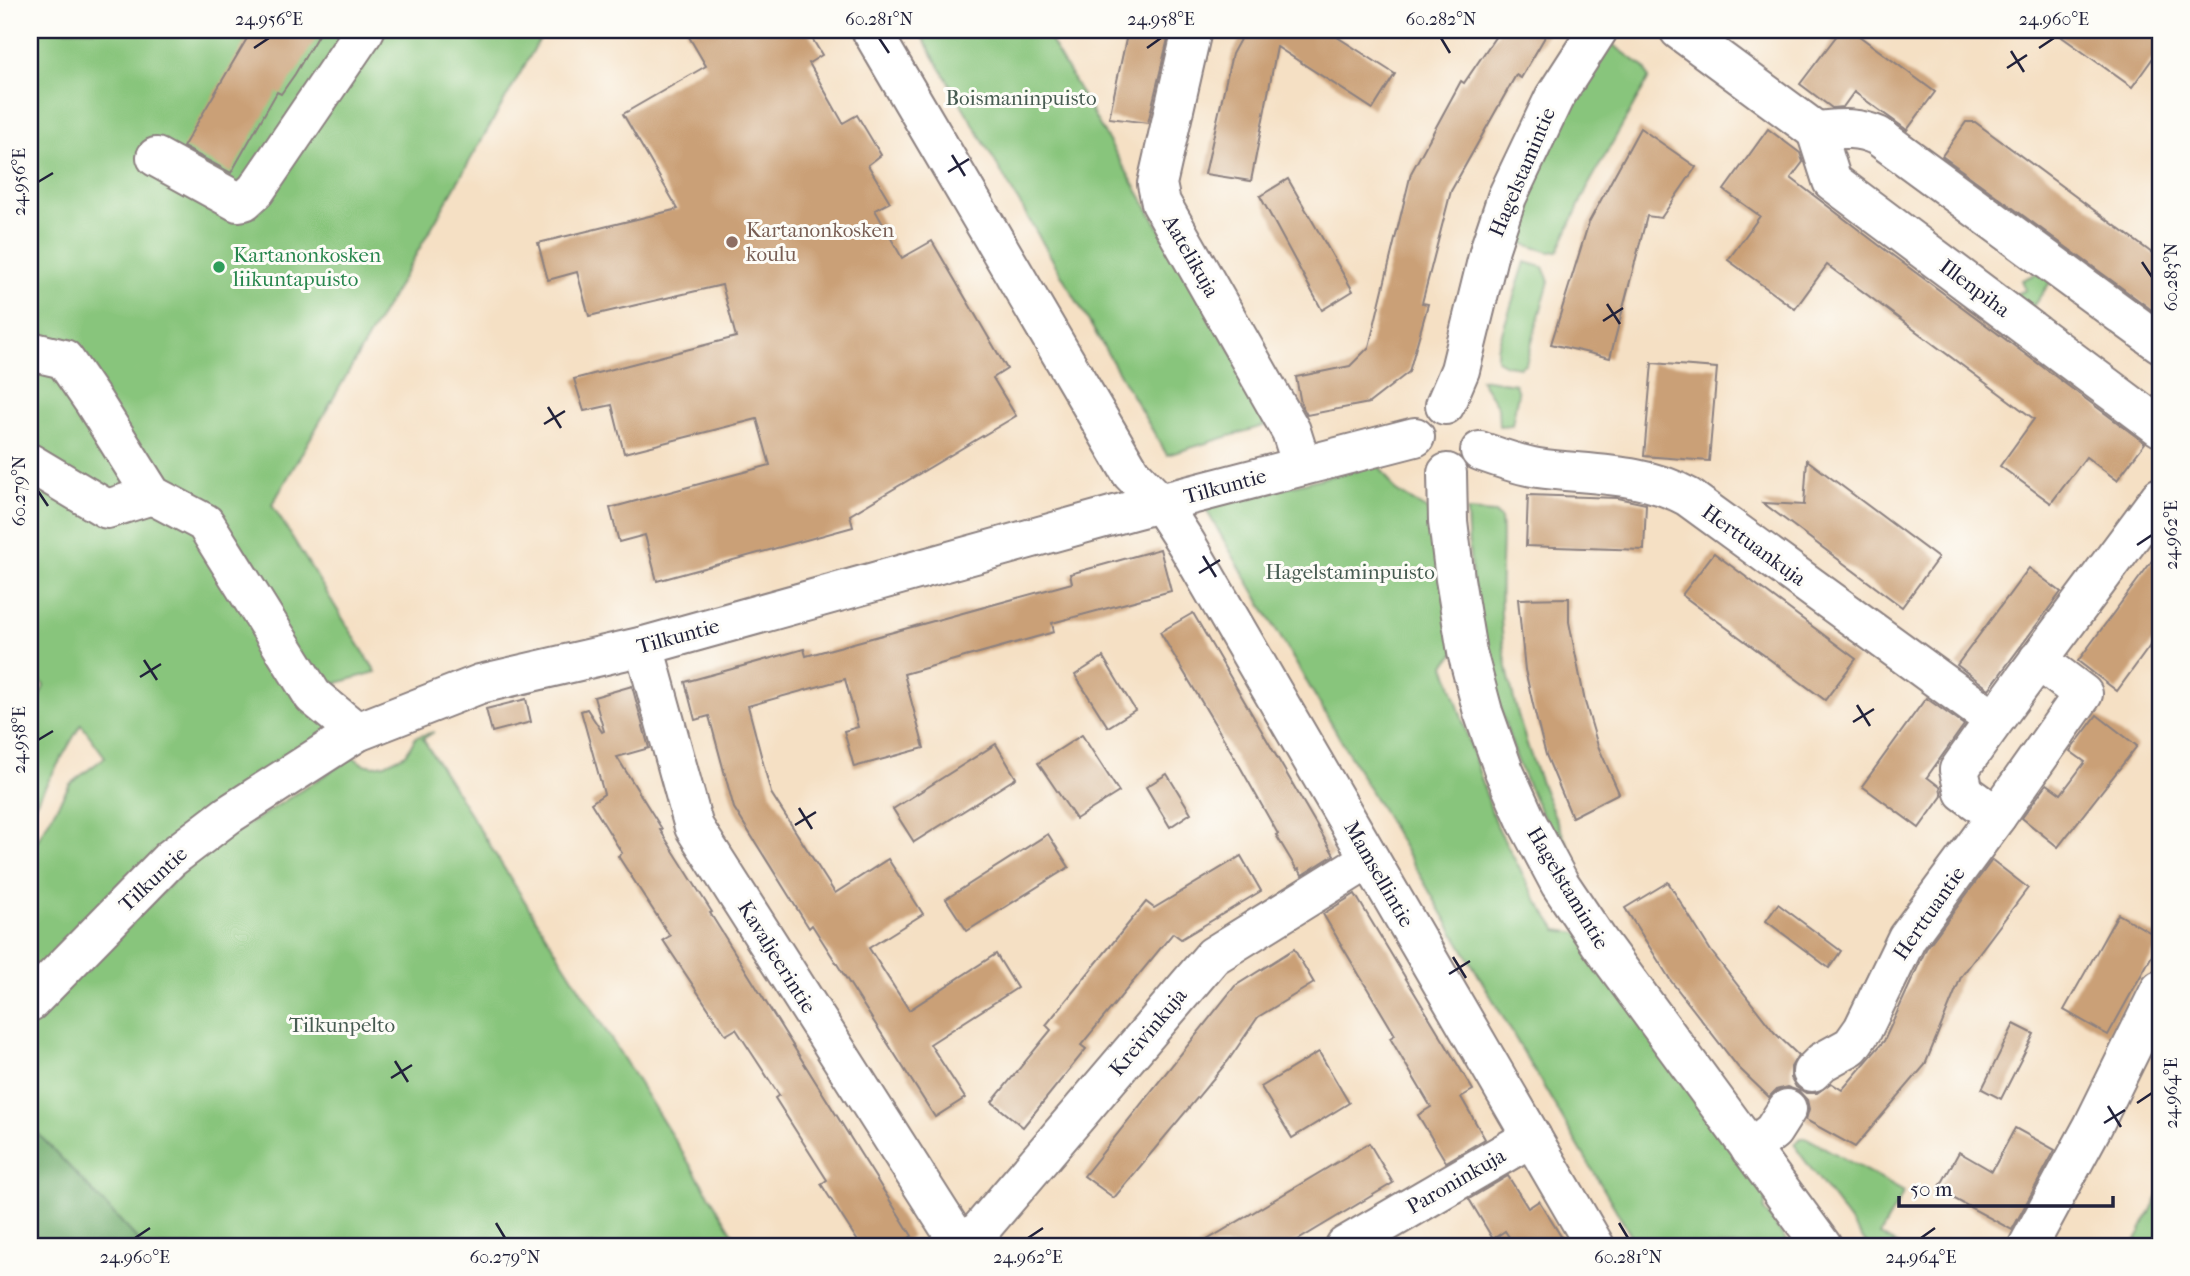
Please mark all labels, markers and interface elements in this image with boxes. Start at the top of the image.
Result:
text: 24.956°E [235,9,303,30]
text: 60.281°N [845,9,913,30]
text: 24.958°E [1127,9,1195,30]
text: 60.282°N [1406,9,1477,30]
text: 24.960°E [2019,9,2089,30]
park label: Boismaninpuisto [945,86,1097,110]
street label: Hagelstamintie [1484,104,1560,240]
text: 24.956°E [9,148,30,216]
street label: Aatelikuja [1157,210,1224,302]
place label: Kartanonkosken koulu [746,218,894,266]
marker: Kartanonkosken koulu [724,234,740,250]
text: 60.283°N [2161,242,2182,312]
place label: Kartanonkosken liikuntapuisto [232,243,381,291]
street label: Illenpiha [1935,254,2015,322]
marker: Kartanonkosken liikuntapuisto [211,259,227,275]
text: 60.279°N [9,455,30,526]
street label: Tilkuntie [1181,463,1269,509]
street label: Herttuankuja [1697,499,1811,591]
text: 24.962°E [2161,500,2182,570]
park label: Hagelstaminpuisto [1265,560,1435,584]
street label: Tilkuntie [634,613,722,659]
text: 24.958°E [9,706,30,774]
street label: Mamsellintie [1339,817,1419,931]
street label: Hagelstamintie [1522,823,1614,953]
street label: Tilkuntie [114,841,192,917]
street label: Herttuantie [1888,862,1970,964]
street label: Kavaljeerintie [733,896,821,1018]
street label: Kreivinkuja [1104,983,1192,1081]
park label: Tilkunpelto [289,1013,395,1037]
text: 24.964°E [2161,1058,2182,1128]
street label: Paroninkuja [1402,1143,1510,1219]
scale bar [1899,1164,2113,1208]
text: 50 m [1910,1177,1953,1201]
text: 24.960°E [100,1247,170,1268]
text: 60.279°N [470,1247,541,1268]
text: 24.962°E [993,1247,1063,1268]
text: 60.281°N [1594,1247,1662,1268]
text: 24.964°E [1886,1247,1956,1268]

